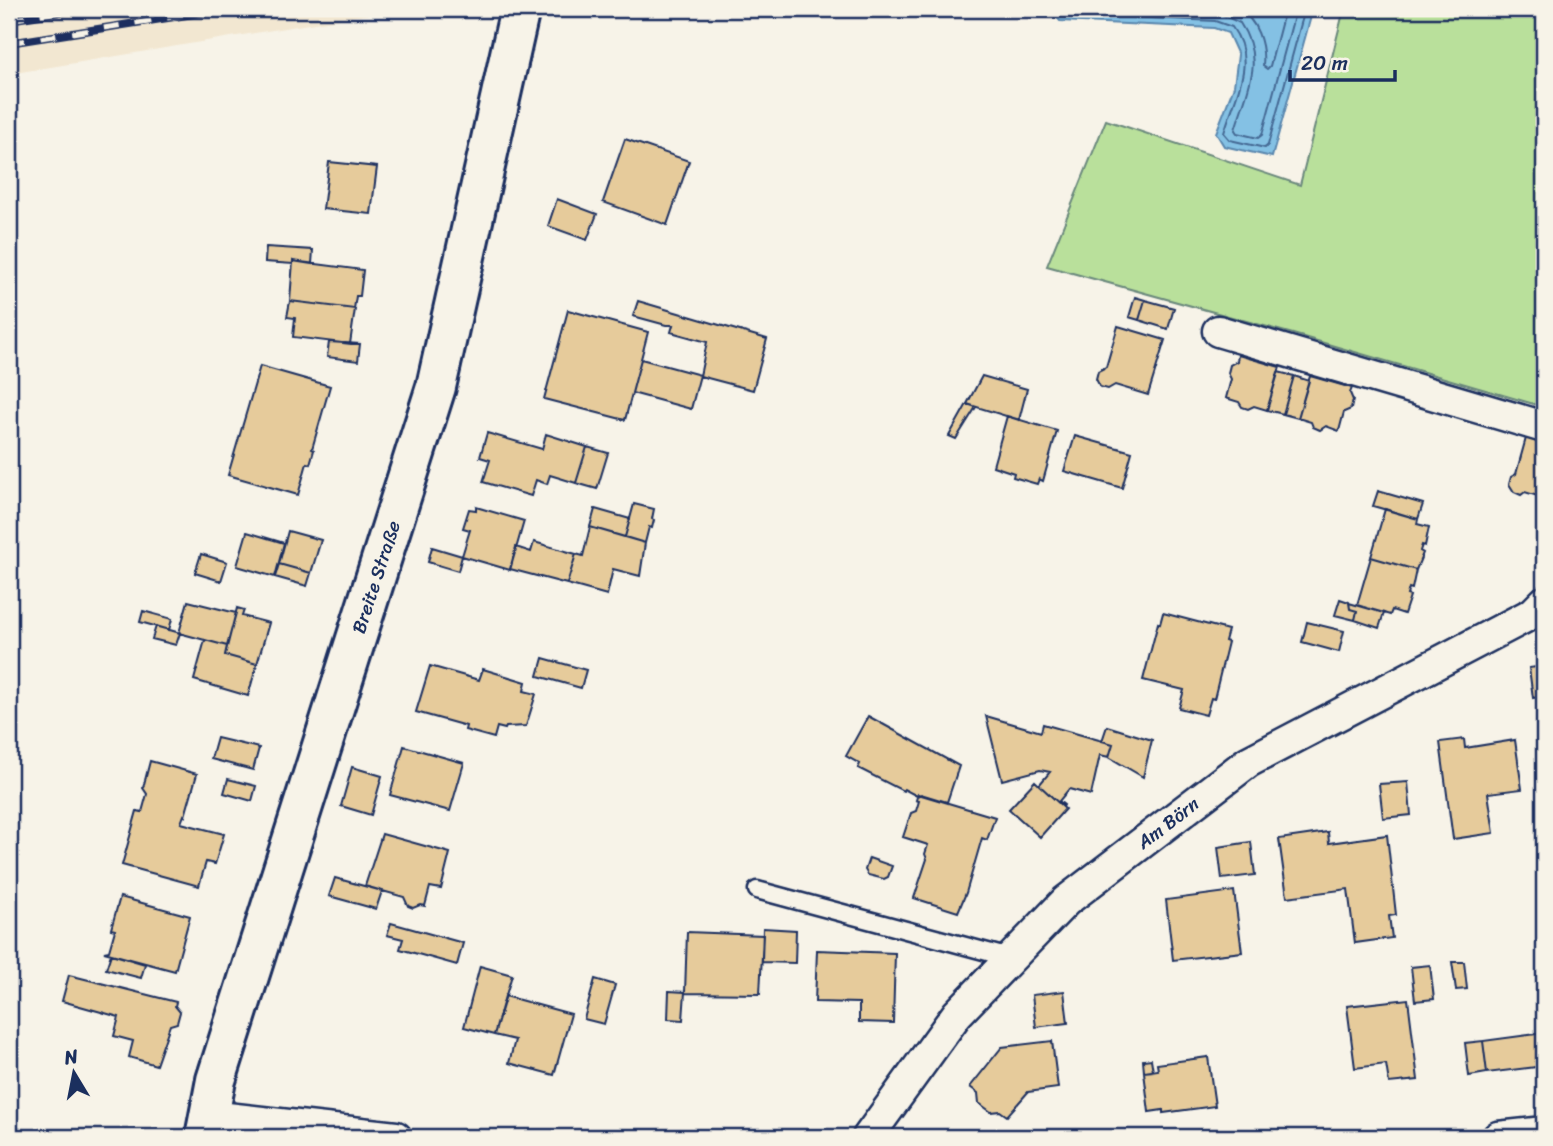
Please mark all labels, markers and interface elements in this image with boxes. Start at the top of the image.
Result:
scale bar [1290,38,1396,82]
text: 20 m [1301,44,1348,82]
street label: Breite Straße [342,516,410,638]
street label: Am Börn [1129,788,1207,858]
north arrow [38,1038,108,1108]
text: N [61,1039,81,1074]

